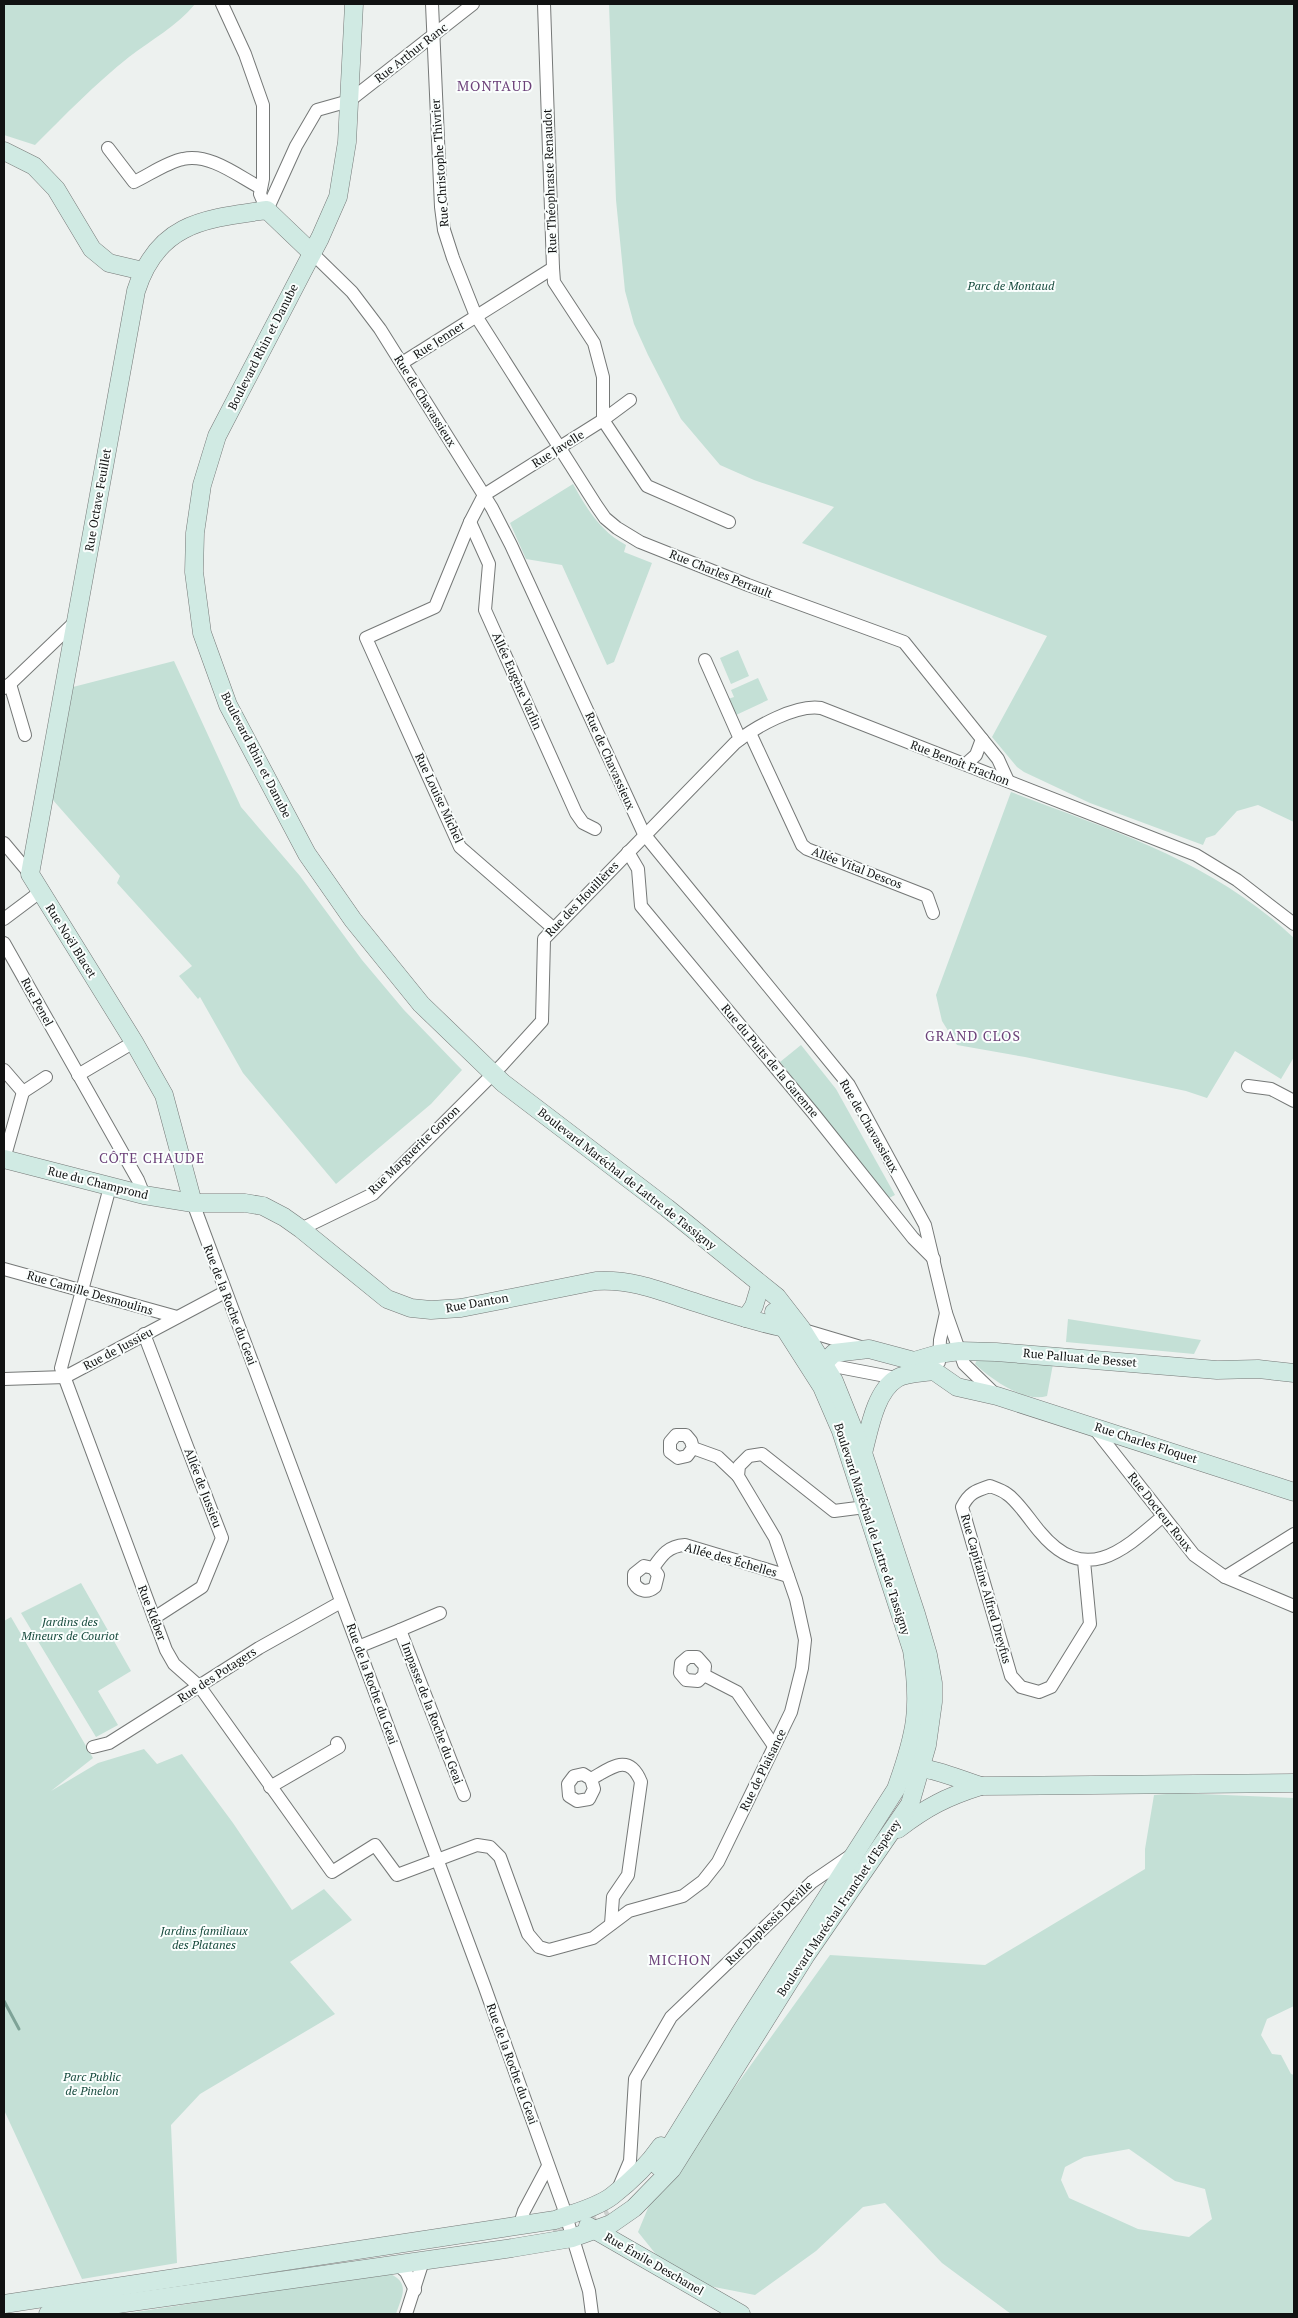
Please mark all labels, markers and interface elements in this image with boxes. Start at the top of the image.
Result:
street label: Rue Arthur Ranc [371,19,450,86]
district label: MONTAUD [457,76,533,95]
street label: Rue Christophe Thivrier [428,98,451,228]
street label: Rue Théophraste Renaudot [539,108,560,254]
park label: Parc de Montaud [967,278,1055,293]
street label: Boulevard Rhin et Danube [224,281,301,412]
street label: Rue Jenner [410,317,468,362]
street label: Rue de Chavassieux [391,352,460,450]
street label: Rue Javelle [529,427,587,471]
street label: Rue Octave Feuillet [81,447,114,552]
street label: Rue Charles Perrault [667,546,775,601]
street label: Allée Eugène Varlin [489,630,546,732]
street label: Boulevard Rhin et Danube [218,689,295,820]
street label: Rue de Chavassieux [582,710,639,813]
street label: Rue Benoît Frachon [908,737,1012,788]
street label: Rue Louise Michel [412,750,467,846]
street label: Allée Vital Descos [810,843,905,892]
street label: Rue des Houillères [542,858,622,940]
street label: Rue Noël Blacet [43,901,100,981]
street label: Rue Penel [18,975,57,1029]
street label: Rue du Puits de la Garenne [718,1001,822,1121]
district label: GRAND CLOS [925,1026,1021,1045]
street label: Rue de Chavassieux [837,1076,903,1176]
street label: Rue Marguerite Gonon [365,1102,462,1197]
street label: Boulevard Maréchal de Lattre de Tassigny [535,1104,720,1253]
district label: CÔTE CHAUDE [99,1148,205,1167]
street label: Rue du Champrond [46,1163,150,1202]
street label: Rue de la Roche du Geai [201,1242,260,1367]
street label: Rue Camille Desmoulins [25,1267,155,1318]
street label: Rue Danton [444,1290,509,1315]
street label: Rue de Jussieu [80,1324,155,1373]
street label: Rue Palluat de Besset [1023,1345,1138,1370]
street label: Rue Charles Floquet [1093,1419,1200,1466]
street label: Boulevard Maréchal de Lattre de Tassigny [831,1421,914,1638]
street label: Allée de Jussieu [181,1446,226,1530]
street label: Rue Docteur Roux [1125,1469,1196,1555]
street label: Rue Capitaine Alfred Dreyfus [958,1512,1015,1665]
street label: Allée des Échelles [683,1539,779,1580]
street label: Rue Kléber [135,1583,170,1643]
park label: Jardins des Mineurs de Couriot [20,1614,120,1643]
street label: Rue de la Roche du Geai [344,1621,401,1747]
street label: Impasse de la Roche du Geai [398,1640,467,1786]
street label: Rue des Potagers [175,1644,259,1705]
street label: Rue de Plaisance [736,1726,789,1813]
street label: Boulevard Maréchal Franchet d'Espèrey [774,1816,904,1999]
street label: Rue Duplessis Deville [722,1877,815,1968]
park label: Jardins familiaux des Platanes [159,1923,248,1952]
district label: MICHON [649,1950,711,1969]
street label: Rue de la Roche du Geai [484,2001,541,2127]
park label: Parc Public de Pinelon [62,2069,122,2098]
street label: Rue Émile Deschanel [602,2229,707,2298]

